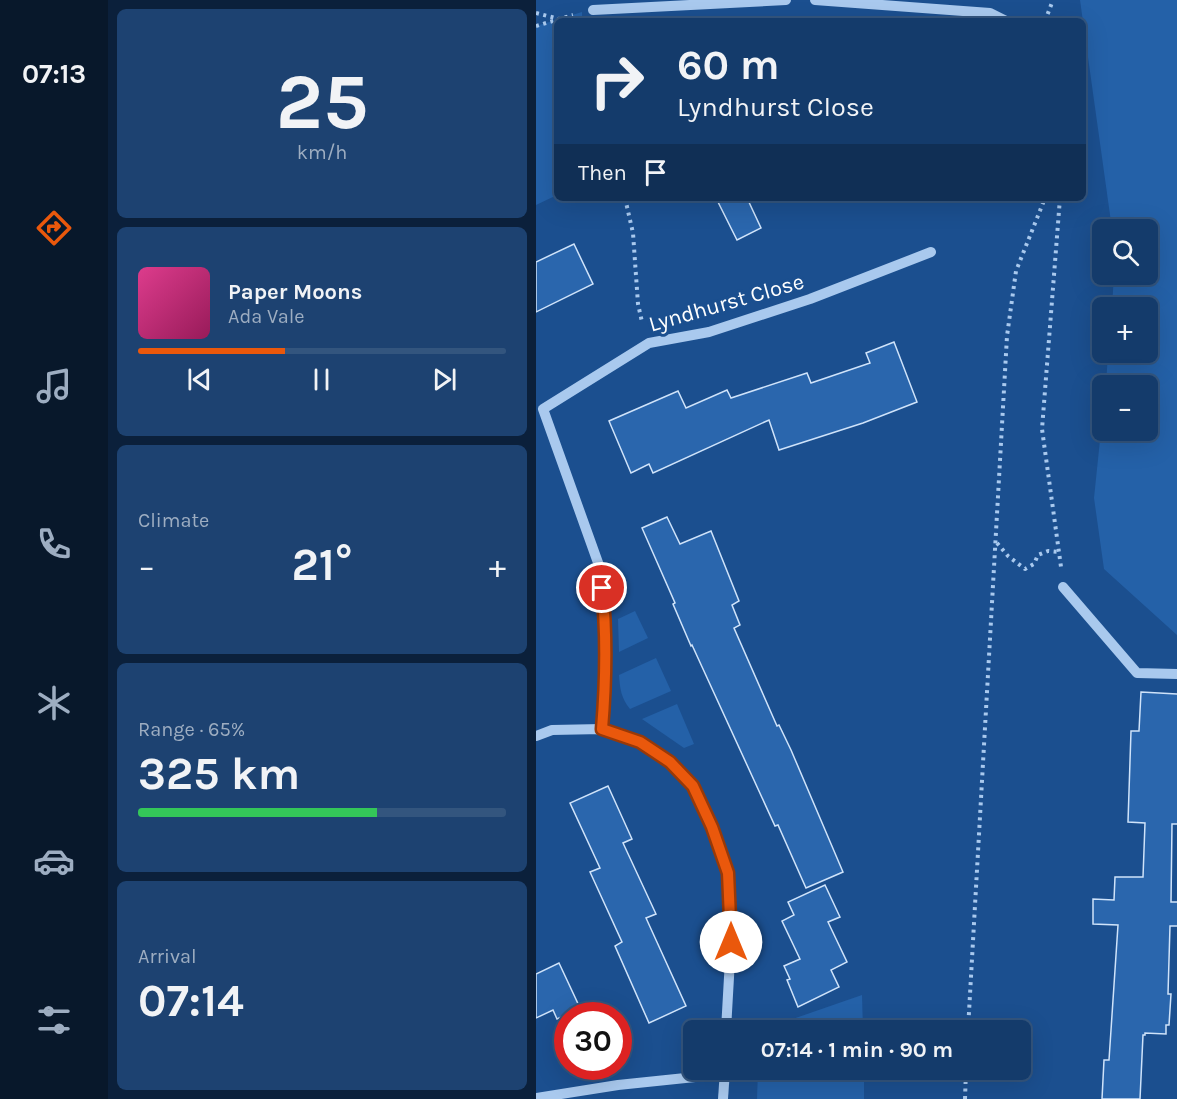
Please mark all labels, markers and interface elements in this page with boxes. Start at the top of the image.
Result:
text: 60 m [677,40,780,90]
icon: right [578,42,656,120]
text: 25 [276,56,368,148]
text: 07:13 [22,58,86,90]
text: Lyndhurst Close [677,91,874,123]
text: km/h [297,141,347,164]
icon: arrive [639,156,672,189]
text: Then [578,160,627,186]
icon: directions [33,207,75,249]
map controls [1092,219,1158,441]
button: search [1092,219,1158,285]
street label: Lyndhurst Close [646,268,807,338]
text: Paper Moons [228,279,362,305]
button: + [1092,297,1158,363]
text: Ada Vale [228,305,305,328]
icon: previous [183,363,216,396]
icon: pause [305,363,338,396]
icon: next [428,363,461,396]
icon: music [33,365,75,407]
button: − [1092,375,1158,441]
text: Climate [138,509,209,532]
icon: phone [33,523,75,565]
text: 21° [292,539,352,591]
text: − [138,547,155,585]
text: + [489,547,506,585]
pin [576,562,627,613]
icon: arrive [585,571,618,604]
icon: climate [33,682,75,724]
text: Range · 65% [138,718,245,741]
text: 325 km [138,748,300,800]
icon: car [33,840,75,882]
position arrow [699,910,763,974]
text: Arrival [138,945,197,968]
text: 07:14 [138,975,244,1027]
icon: filters [33,999,75,1041]
speed limit sign: 30 [554,1002,632,1080]
text: 07:14 · 1 min · 90 m [761,1037,953,1063]

